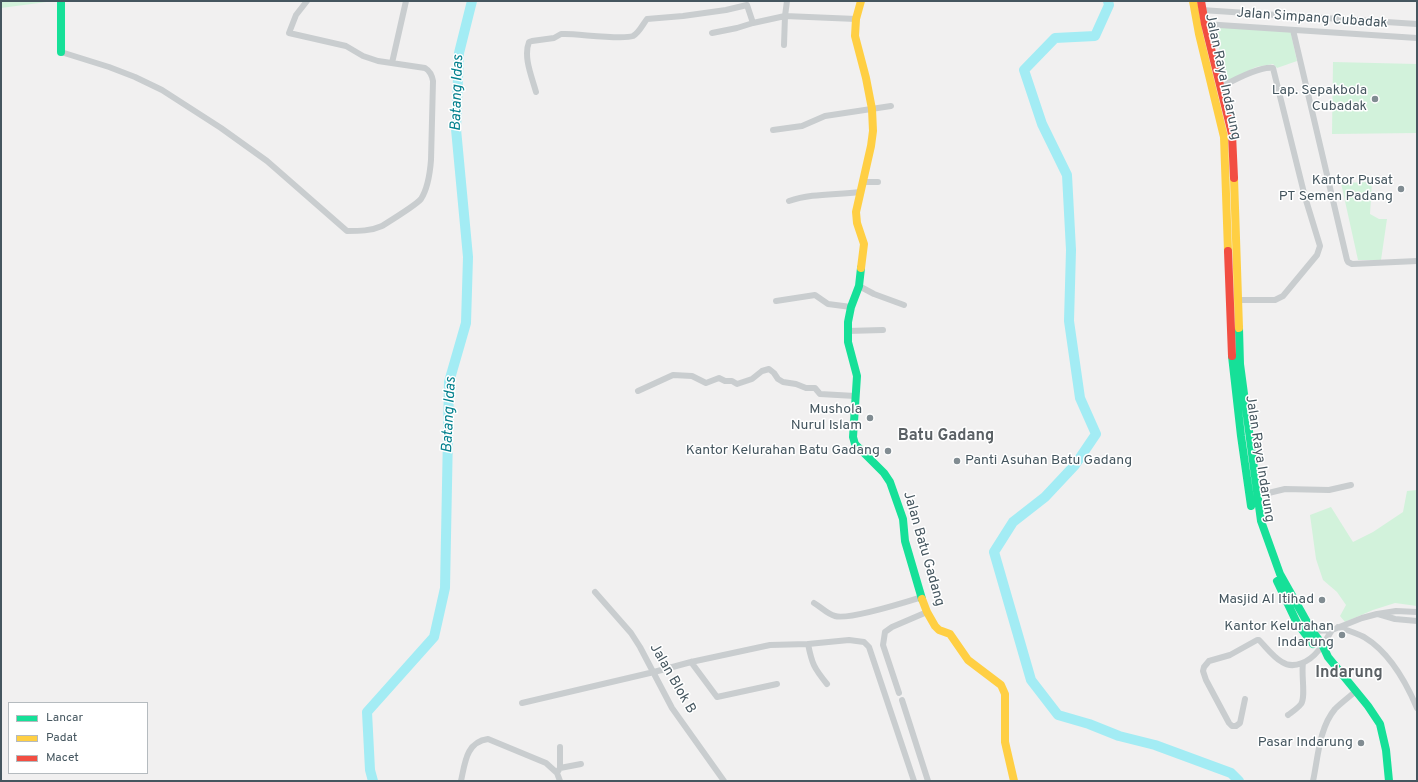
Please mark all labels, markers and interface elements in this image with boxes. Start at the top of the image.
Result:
street label: Jalan Simpang Cubadak [1236,5,1388,33]
street label: Jalan Raya Indarung [1200,12,1244,142]
water label: Batang Idas [448,55,468,131]
place label: Lap. Sepakbola Cubadak [1272,83,1367,116]
marker: Lap. Sepakbola Cubadak [1370,94,1380,104]
place label: Kantor Pusat PT Semen Padang [1279,173,1393,206]
marker: Kantor Pusat PT Semen Padang [1396,184,1406,194]
water label: Batang Idas [439,376,461,454]
street label: Jalan Raya Indarung [1241,394,1277,524]
place label: Mushola Nurul Islam [791,402,862,434]
marker: Mushola Nurul Islam [865,413,875,423]
district label: Batu Gadang [898,427,994,447]
place label: Kantor Kelurahan Batu Gadang [686,443,880,459]
marker: Kantor Kelurahan Batu Gadang [883,446,893,456]
place label: Panti Asuhan Batu Gadang [965,453,1132,469]
marker: Panti Asuhan Batu Gadang [952,456,962,466]
street label: Jalan Batu Gadang [899,490,947,608]
place label: Masjid Al Itihad [1219,592,1314,608]
marker: Masjid Al Itihad [1317,595,1327,605]
place label: Kantor Kelurahan Indarung [1224,619,1334,652]
marker: Kantor Kelurahan Indarung [1337,630,1347,640]
street label: Jalan Blok B [645,641,699,717]
district label: Indarung [1315,664,1383,684]
legend [8,702,148,774]
text: Lancar [46,710,83,726]
text: Padat [46,730,77,746]
place label: Pasar Indarung [1258,735,1353,751]
marker: Pasar Indarung [1356,738,1366,748]
text: Macet [46,750,79,766]

